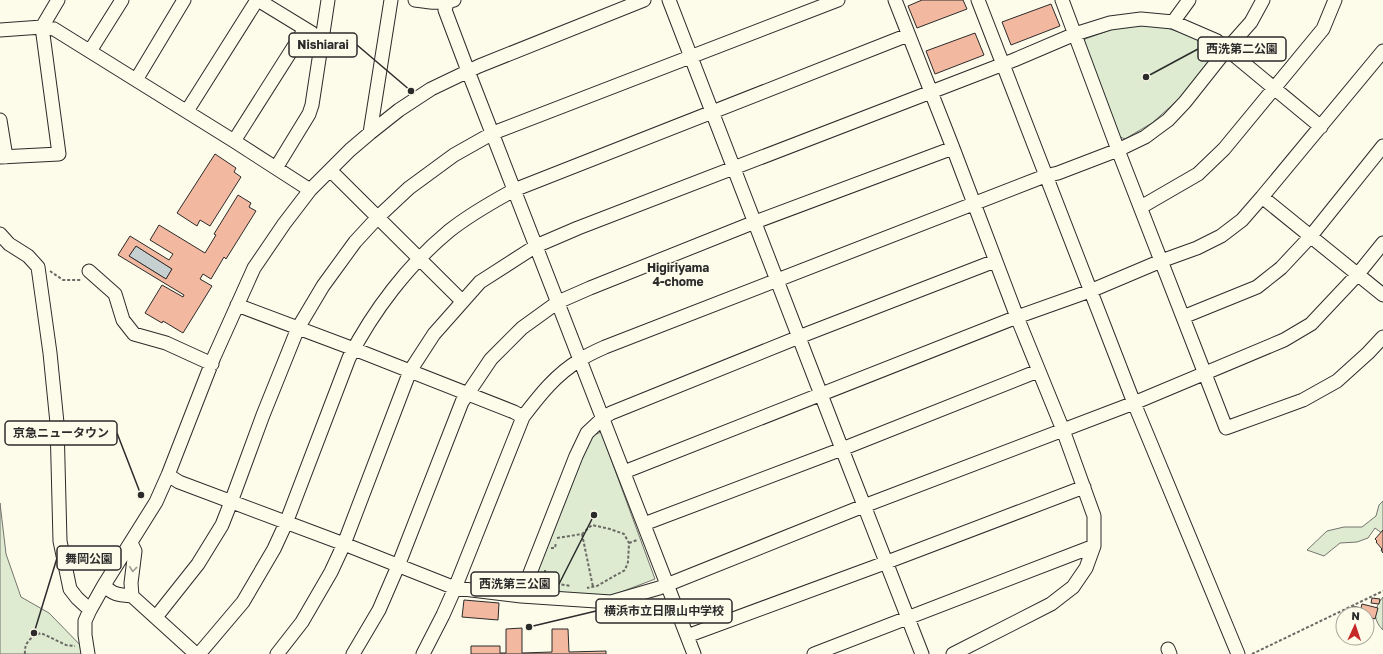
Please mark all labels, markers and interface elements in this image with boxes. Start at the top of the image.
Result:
callout: Nishiarai [289,33,357,57]
text: Nishiarai [297,37,349,52]
callout: 西洗第二公園 [1198,37,1286,61]
text: 西洗第二公園 [1206,41,1278,56]
district label: Higiriyama 4-chome [647,260,709,289]
callout: 京急ニュータウン [5,421,117,445]
text: 京急ニュータウン [13,425,109,440]
callout: 舞岡公園 [57,546,121,570]
text: 舞岡公園 [65,551,113,566]
one-way arrow [128,566,137,572]
callout: 西洗第三公園 [471,572,559,596]
text: 西洗第三公園 [479,576,551,591]
callout: 横浜市立日限山中学校 [596,599,732,623]
text: 横浜市立日限山中学校 [604,603,724,618]
north arrow [1335,606,1375,646]
text: N [1351,609,1360,622]

